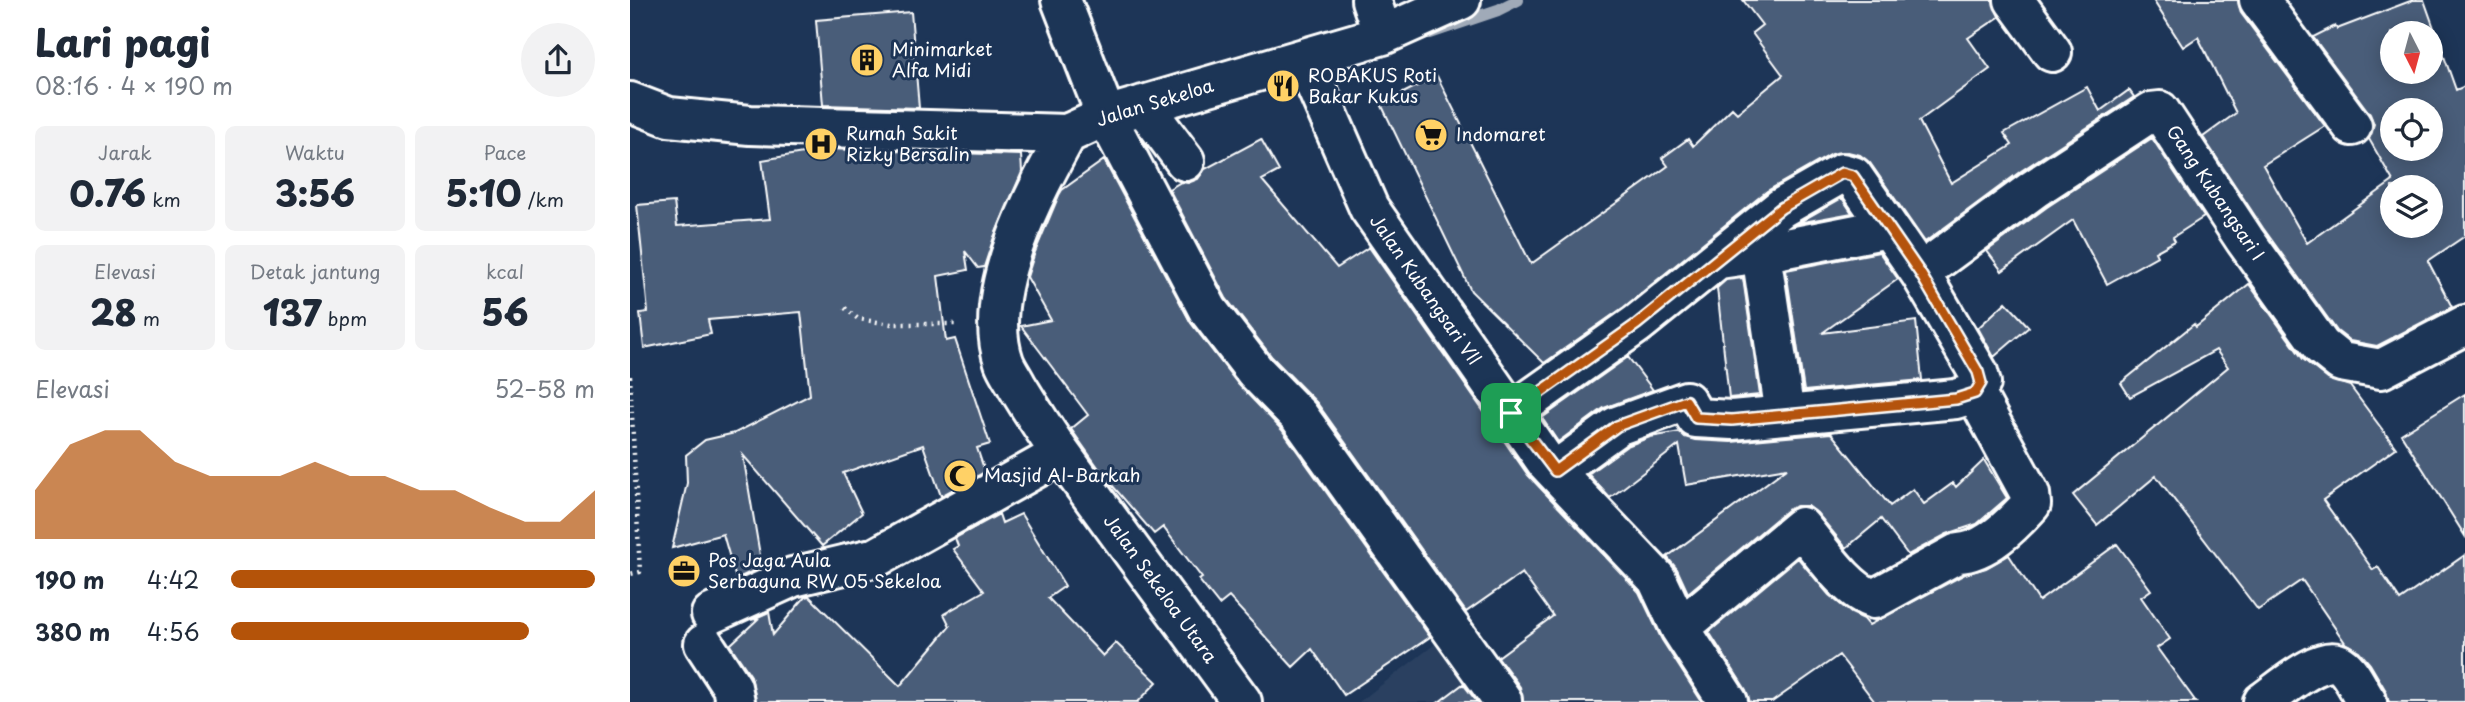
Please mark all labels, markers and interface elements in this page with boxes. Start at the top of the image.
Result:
text: Lari pagi [35,13,211,70]
north arrow [2380,21,2443,84]
map controls [2380,21,2443,238]
button: share [521,23,595,97]
place label: Minimarket Alfa Midi [892,35,992,83]
building icon: Minimarket Alfa Midi [848,41,886,79]
place label: ROBAKUS Roti Bakar Kukus [1308,61,1437,109]
restaurant icon: ROBAKUS Roti Bakar Kukus [1264,67,1302,105]
text: 08:16 · 4 × 190 m [35,68,233,103]
street label: Jalan Sekeloa [1093,71,1217,132]
button: locate [2380,98,2443,161]
supermarket icon: Indomaret [1412,116,1450,154]
place label: Rumah Sakit Rizky Bersalin [846,119,970,167]
street label: Gang Kubangsari I [2161,119,2272,265]
place label: Indomaret [1456,120,1546,147]
hospital icon: Rumah Sakit Rizky Bersalin [802,125,840,163]
text: Jarak [98,138,152,166]
text: Waktu [285,138,345,166]
text: Pace [484,138,526,166]
text: 0.76 [69,166,146,219]
text: 3:56 [275,166,355,219]
text: 5:10 [446,166,522,219]
button: layers [2380,175,2443,238]
text: km [146,185,181,213]
text: /km [522,185,564,213]
street label: Jalan Kubangsari Vll [1364,208,1488,370]
text: Elevasi [94,257,156,285]
text: Detak jantung [250,257,380,285]
text: kcal [486,257,524,285]
text: 28 [90,285,137,338]
text: 137 [263,285,322,338]
text: 56 [482,285,528,338]
text: m [137,304,160,332]
text: bpm [322,304,367,332]
text: Elevasi [35,371,110,406]
text: 52–58 m [494,371,595,406]
pin [1481,383,1541,443]
icon: arrive [1492,394,1530,432]
mosque icon: Masjid Al-Barkah [941,457,979,495]
place label: Masjid Al-Barkah [984,461,1141,488]
street label: Jalan Sekeloa Utara [1098,508,1225,669]
place label: Pos Jaga Aula Serbaguna RW 05 Sekeloa [708,546,942,594]
office icon: Pos Jaga Aula Serbaguna RW 05 Sekeloa [665,552,703,590]
text: 190 m [35,562,105,597]
text: 4:42 [147,562,199,597]
text: 380 m [35,614,110,649]
text: 4:56 [147,614,200,649]

